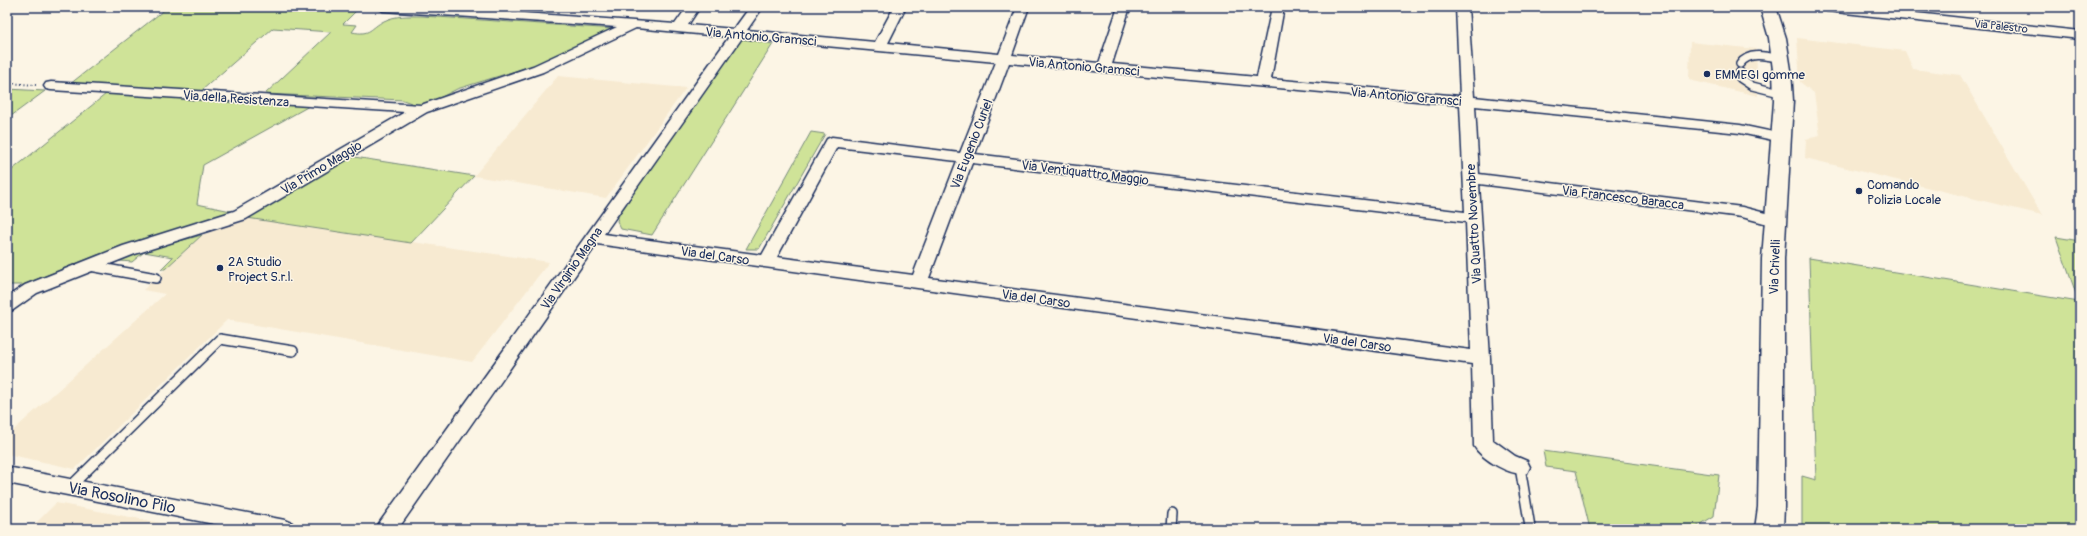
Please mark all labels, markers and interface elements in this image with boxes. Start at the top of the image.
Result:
street label: Via Palestro [1974,17,2028,36]
street label: Via Antonio Gramsci [705,24,817,50]
street label: Via Antonio Gramsci [1028,54,1140,80]
place label: EMMEGI gomme [1715,67,1806,83]
marker: EMMEGI gomme [1702,69,1712,79]
street label: Via Antonio Gramsci [1350,84,1462,110]
street label: Via della Resistenza [182,87,290,111]
street label: Via Eugenio Curiel [947,97,997,192]
street label: Via Primo Maggio [278,137,365,198]
street label: Via Ventiquattro Maggio [1020,157,1150,189]
street label: Via Quattro Novembre [1463,163,1485,284]
place label: Comando Polizia Locale [1867,177,1942,208]
street label: Via Francesco Baracca [1561,183,1685,213]
marker: Comando Polizia Locale [1854,186,1864,196]
street label: Via Virginio Magna [537,224,606,313]
street label: Via Crivelli [1766,239,1784,295]
street label: Via del Carso [679,243,750,269]
place label: 2A Studio Project S.r.l. [228,254,293,285]
marker: 2A Studio Project S.r.l. [215,263,225,273]
street label: Via del Carso [1000,286,1071,312]
street label: Via del Carso [1321,330,1392,356]
street label: Via Rosolino Pilo [66,478,178,518]

